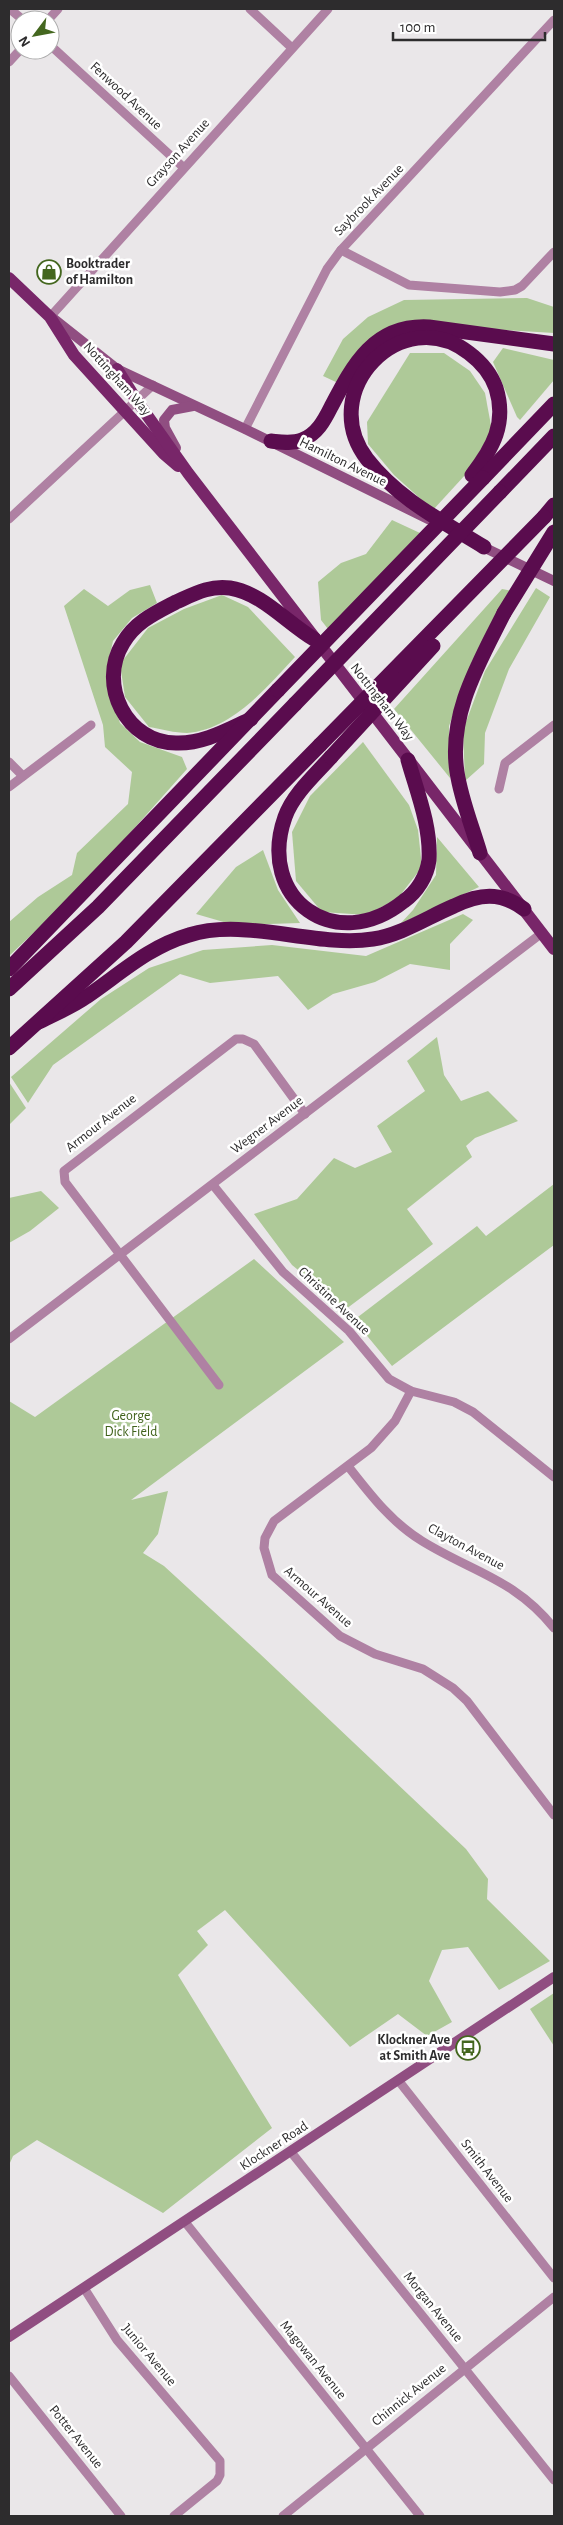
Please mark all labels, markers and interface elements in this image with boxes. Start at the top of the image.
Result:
north arrow [10,10,60,60]
scale bar [393,10,546,42]
text: 100 m [400,20,435,35]
text: N [16,34,33,49]
street label: Fenwood Avenue [87,59,165,133]
street label: Grayson Avenue [144,116,212,190]
street label: Saybrook Avenue [332,162,406,238]
place label: Booktrader of Hamilton [66,257,133,287]
shop icon: Booktrader of Hamilton [36,259,62,285]
street label: Nottingham Way [80,340,154,418]
street label: Hamilton Avenue [297,435,389,489]
street label: Nottingham Way [348,661,416,743]
street label: Armour Avenue [63,1091,139,1155]
street label: Wegner Avenue [228,1093,306,1157]
street label: Christine Avenue [296,1264,372,1338]
park label: George Dick Field [104,1409,158,1439]
street label: Clayton Avenue [425,1521,507,1573]
street label: Armour Avenue [281,1564,355,1630]
place label: Klockner Ave at Smith Ave [377,2033,450,2063]
bus stop icon: Klockner Ave at Smith Ave [455,2035,481,2061]
street label: Klockner Road [237,2119,311,2173]
street label: Smith Avenue [458,2137,516,2205]
street label: Morgan Avenue [401,2269,465,2345]
street label: Magowan Avenue [277,2318,349,2402]
street label: Junior Avenue [119,2321,179,2389]
street label: Chinnick Avenue [369,2361,449,2429]
street label: Potter Avenue [47,2403,105,2471]

